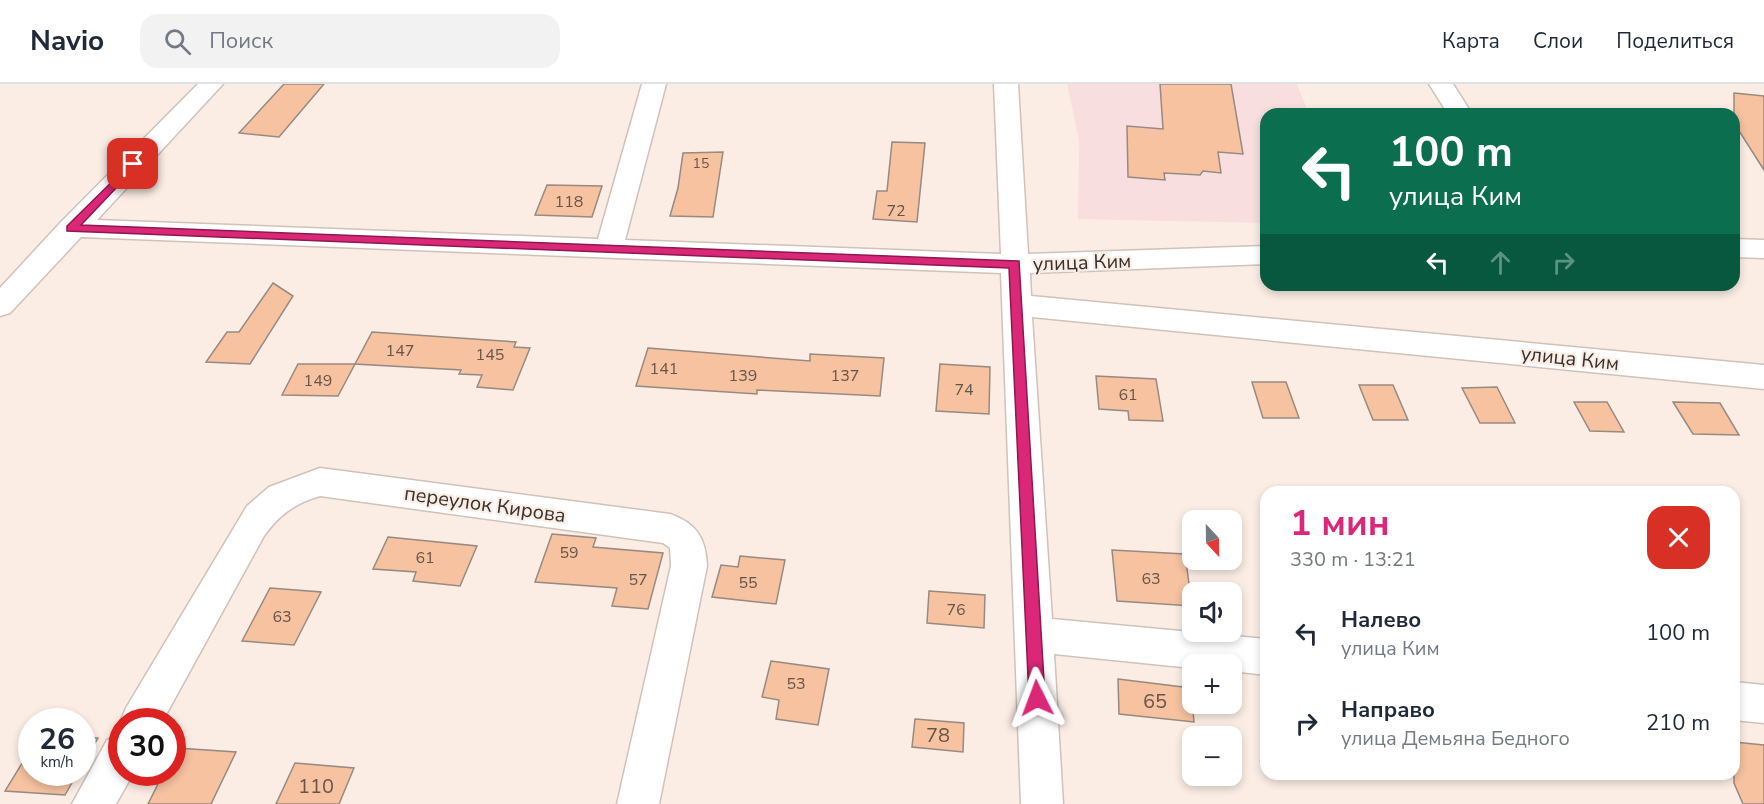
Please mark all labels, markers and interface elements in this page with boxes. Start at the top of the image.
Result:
search box [140,14,560,68]
text: Navio [30,22,104,60]
icon: search [161,25,194,58]
text: Поиск [209,26,273,56]
text: Карта [1442,27,1500,55]
text: Слои [1533,27,1583,55]
text: Поделиться [1616,27,1734,55]
text: 100 m [1389,124,1513,181]
icon: left [1290,132,1368,210]
pin [107,138,158,189]
icon: arrive [116,147,149,180]
house number: 15 [693,154,709,173]
text: улица Ким [1389,178,1522,215]
house number: 118 [555,191,583,213]
house number: 72 [886,200,906,222]
icon: left [1421,246,1454,279]
icon: ahead [1484,246,1517,279]
icon: right [1547,246,1580,279]
street label: улица Ким [1032,247,1132,278]
house number: 147 [386,340,414,362]
street label: улица Ким [1520,340,1620,377]
house number: 145 [476,344,504,366]
house number: 141 [650,358,678,380]
house number: 139 [729,365,757,387]
house number: 137 [831,365,859,387]
house number: 149 [304,370,332,392]
house number: 74 [954,379,974,401]
house number: 61 [1118,384,1138,406]
street label: переулок Кирова [402,480,567,529]
text: 1 мин [1290,499,1390,548]
button: close [1647,506,1710,569]
north arrow [1182,510,1242,570]
map controls [1182,510,1242,786]
house number: 59 [559,542,579,564]
text: 330 m · 13:21 [1290,546,1416,573]
house number: 61 [415,547,435,569]
house number: 63 [1141,568,1161,590]
house number: 57 [628,569,648,591]
house number: 55 [738,572,758,594]
button: sound [1182,582,1242,642]
house number: 76 [946,599,966,621]
text: Налево [1341,605,1421,635]
house number: 63 [272,606,292,628]
icon: left [1290,617,1323,650]
text: 100 m [1646,618,1710,648]
text: улица Ким [1341,635,1440,662]
button: + [1182,654,1242,714]
position arrow [1005,666,1069,730]
house number: 53 [786,673,806,695]
house number: 65 [1143,688,1167,715]
text: Направо [1341,695,1435,725]
icon: right [1290,707,1323,740]
speed limit sign: 30 [108,708,186,786]
text: 210 m [1646,708,1710,738]
text: 26 [39,719,75,760]
house number: 78 [926,722,950,749]
text: улица Демьяна Бедного [1341,725,1570,752]
button: − [1182,726,1242,786]
text: km/h [40,752,74,772]
house number: 110 [298,773,334,800]

